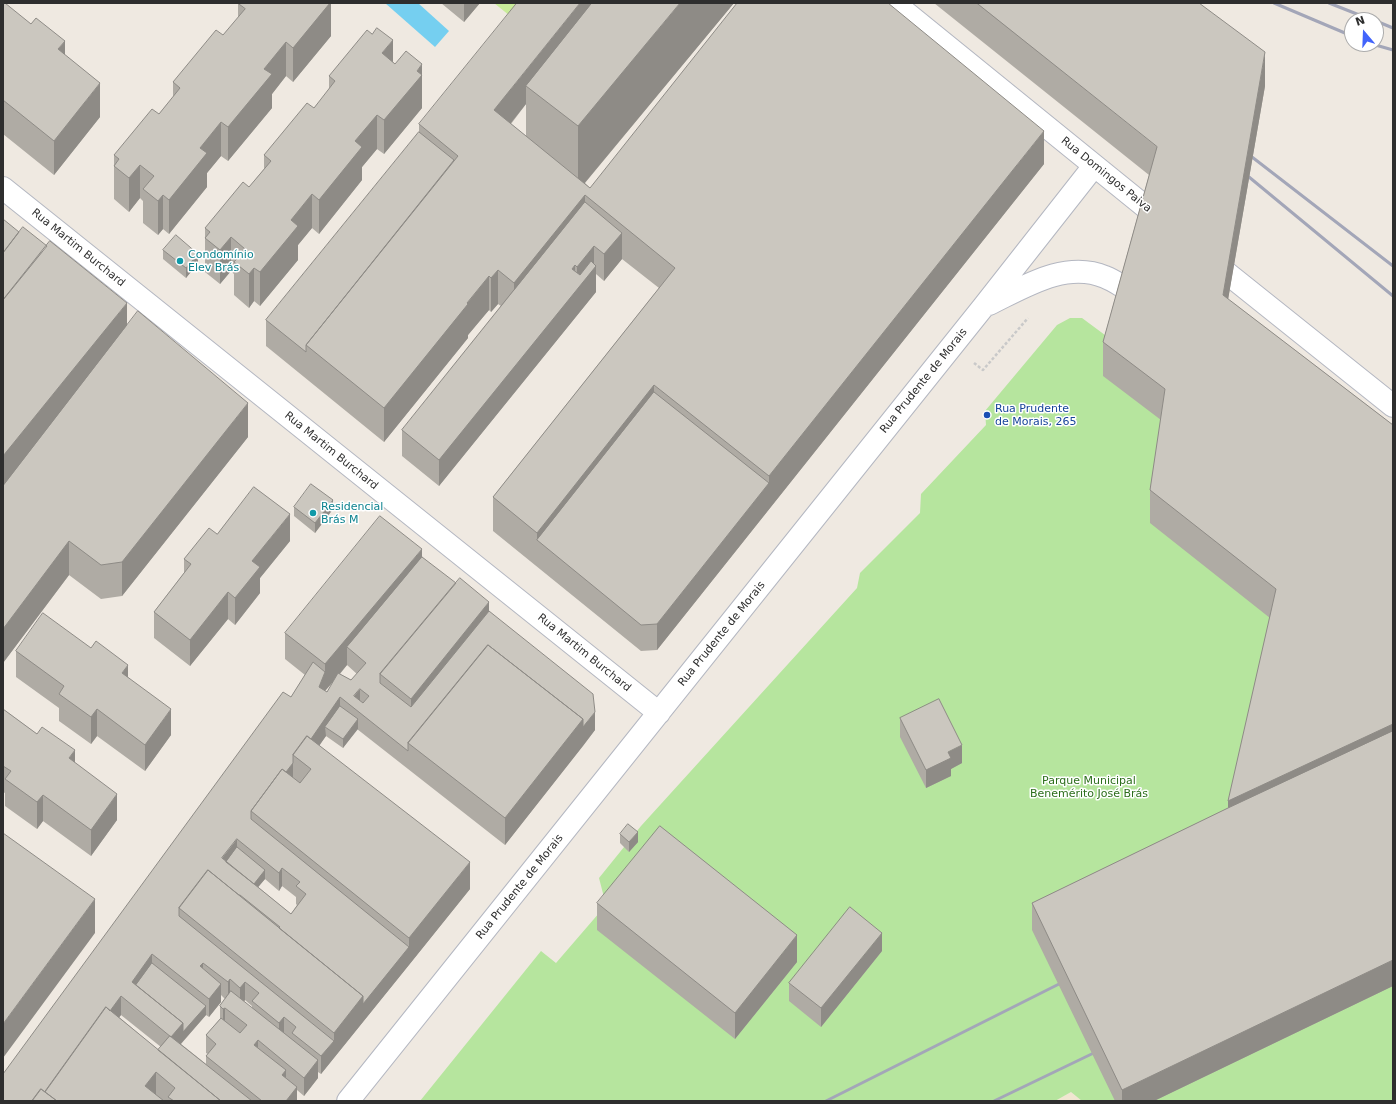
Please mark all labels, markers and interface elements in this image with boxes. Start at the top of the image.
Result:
north arrow [1344,12,1384,52]
text: N [1354,13,1367,29]
street label: Rua Domingos Paiva [1058,134,1154,216]
street label: Rua Martim Burchard [29,206,127,290]
place label: Condomínio Elev Brás [188,248,254,274]
marker: Condomínio Elev Brás [175,256,185,266]
street label: Rua Prudente de Morais [878,326,970,436]
place label: Rua Prudente de Morais, 265 [995,402,1077,428]
street label: Rua Martim Burchard [282,409,380,493]
marker: Rua Prudente de Morais, 265 [982,410,992,420]
place label: Residencial Brás M [321,500,383,526]
marker: Residencial Brás M [308,508,318,518]
street label: Rua Prudente de Morais [676,579,768,689]
street label: Rua Martim Burchard [535,611,633,695]
park label: Parque Municipal Benemérito José Brás [1030,774,1148,800]
street label: Rua Prudente de Morais [474,832,566,942]

